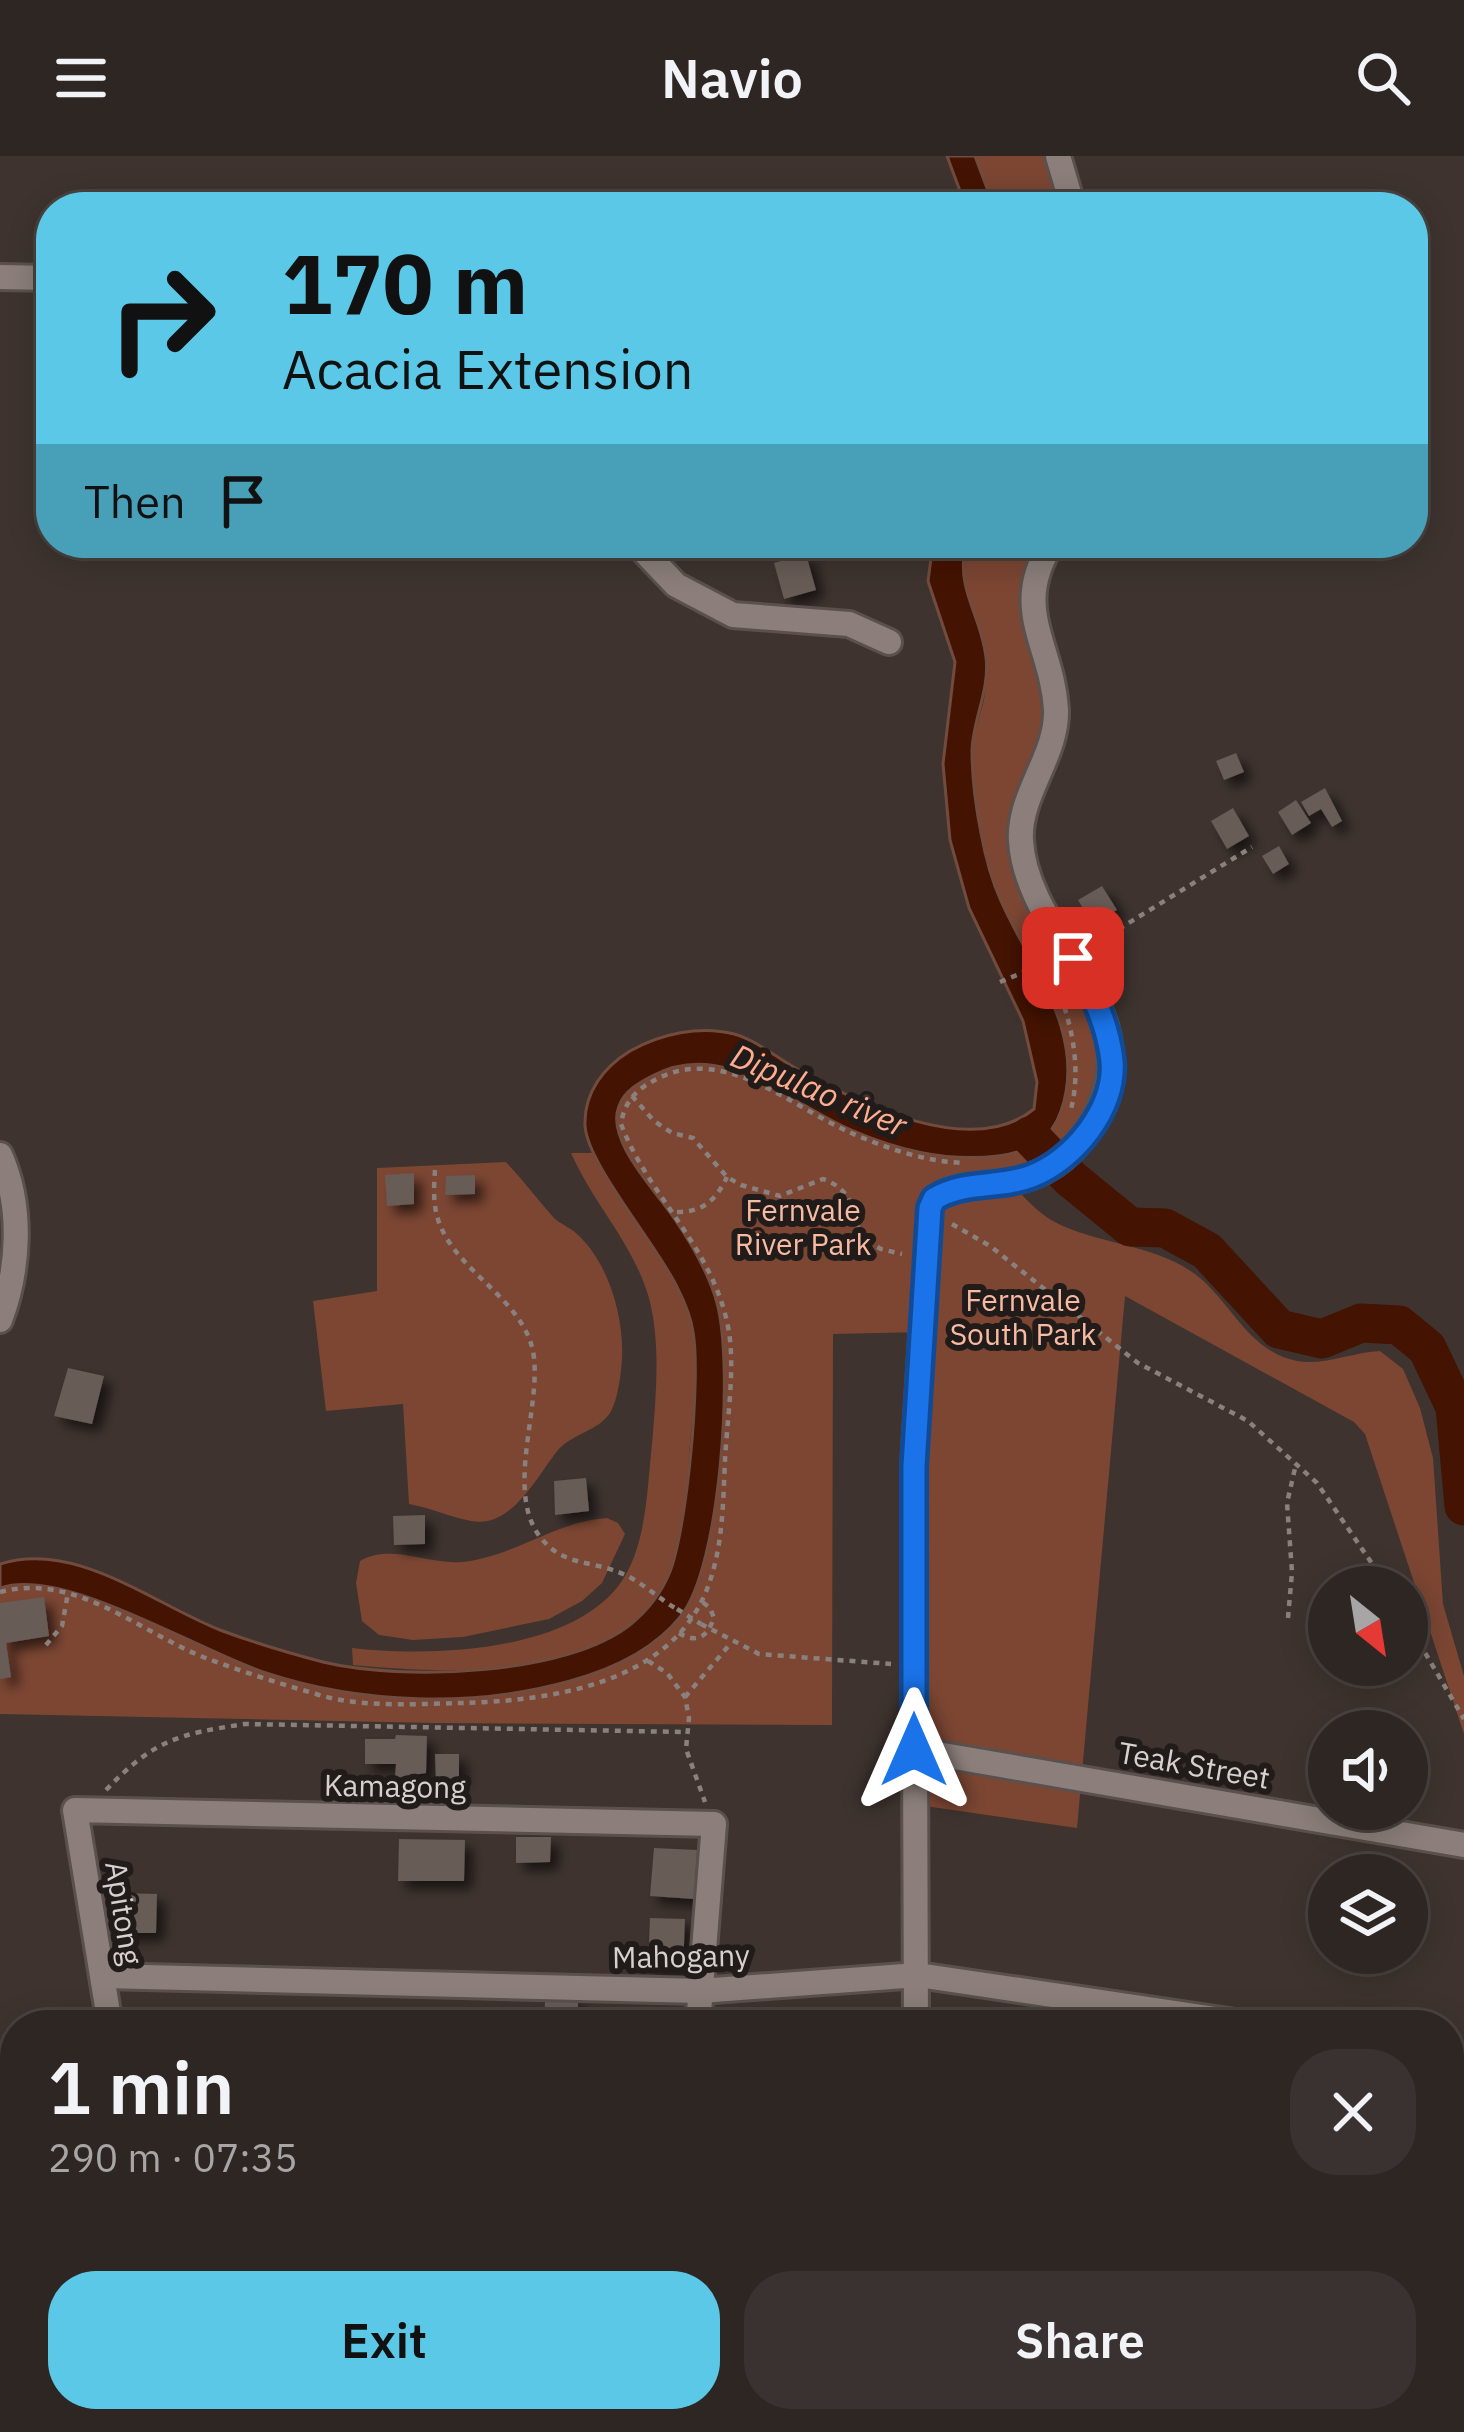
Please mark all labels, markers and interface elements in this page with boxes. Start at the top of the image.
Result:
text: Navio [661,43,803,113]
icon: menu [48,45,114,111]
icon: search [1350,45,1416,111]
text: 170 m [282,228,528,337]
icon: right [84,240,240,396]
text: Acacia Extension [282,334,693,404]
icon: arrive [210,468,276,534]
text: Then [84,472,186,530]
pin [1022,907,1124,1009]
icon: arrive [1040,925,1106,991]
water label: Dipulao river [725,1033,915,1146]
park label: Fernvale River Park [735,1190,871,1263]
park label: Fernvale South Park [950,1280,1097,1353]
north arrow [1308,1566,1428,1686]
map controls [1308,1566,1428,1974]
position arrow [851,1687,977,1813]
button: sound [1308,1710,1428,1830]
street label: Teak Street [1116,1732,1273,1797]
street label: Kamagong [324,1765,467,1806]
button: layers [1308,1854,1428,1974]
street label: Apitong [97,1858,152,1967]
street label: Mahogany [612,1935,750,1976]
text: 1 min [48,2040,234,2134]
button: close [1290,2049,1416,2175]
text: 290 m · 07:35 [48,2132,298,2183]
button: Exit [48,2271,720,2409]
button: Share [744,2271,1416,2409]

